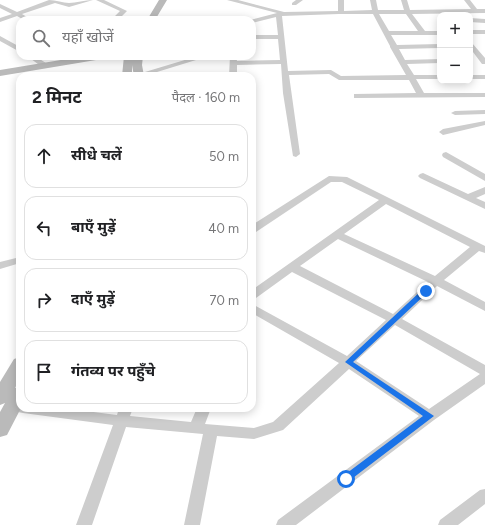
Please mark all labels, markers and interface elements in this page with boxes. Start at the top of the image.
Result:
map controls [437,12,473,84]
button: + [437,12,473,48]
search box [16,16,256,60]
icon: search [30,27,52,49]
text: यहाँ खोजें [62,28,114,46]
button: − [437,48,473,84]
text: 2 मिनट [32,87,82,107]
text: पैदल · 160 m [172,90,240,105]
icon: ahead [33,145,55,167]
text: सीधे चलें [71,146,122,164]
text: 50 m [209,149,239,164]
icon: left [33,217,55,239]
text: बाएँ मुड़ें [71,218,116,236]
text: 40 m [208,221,239,236]
route end [417,282,435,300]
icon: right [33,289,55,311]
text: दाएँ मुड़ें [71,290,115,308]
text: 70 m [209,293,239,308]
icon: arrive [33,361,55,383]
text: गंतव्य पर पहुँचे [71,362,155,380]
route start [337,470,355,488]

